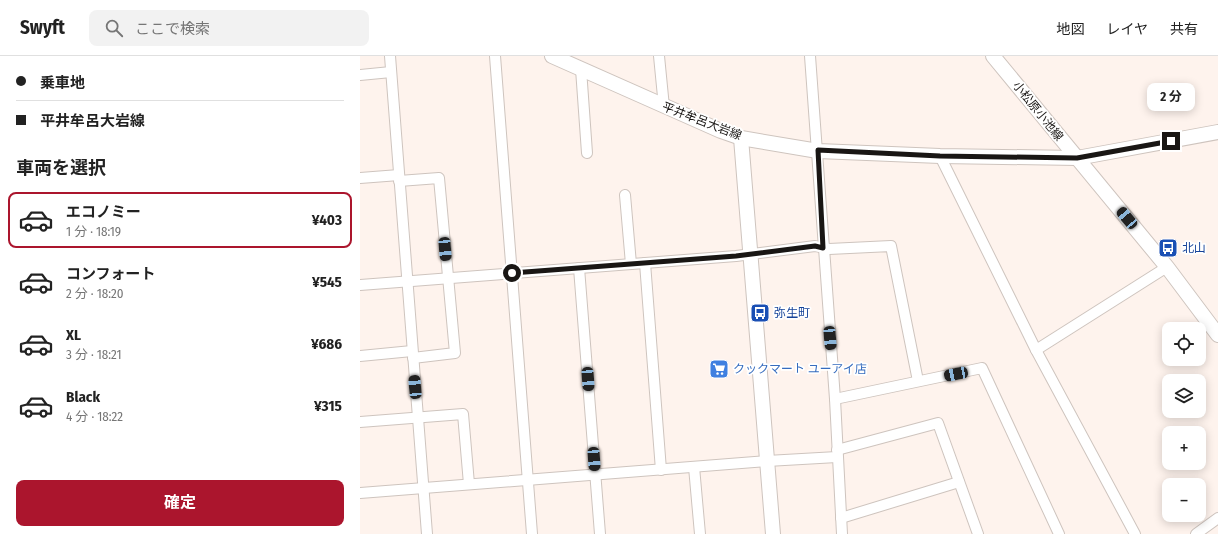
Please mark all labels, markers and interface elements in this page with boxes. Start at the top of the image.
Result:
search box [89,10,369,46]
text: Swyft [20,16,65,39]
icon: search [103,17,125,39]
text: ここで検索 [135,20,210,38]
text: 地図 [1056,21,1084,38]
text: レイヤ [1106,21,1148,38]
text: 共有 [1170,21,1198,38]
text: 乗車地 [40,74,85,92]
street label: 小松原小池線 [1010,79,1066,143]
callout: 2 分 [1147,83,1195,111]
text: 2 分 [1160,89,1182,104]
street label: 平井牟呂大岩線 [660,99,744,143]
text: 平井牟呂大岩線 [40,112,145,130]
route end [1162,132,1180,150]
text: 車両を選択 [16,157,106,179]
icon: car [18,202,54,238]
text: エコノミー [66,203,141,221]
car [1115,205,1139,231]
text: ¥403 [312,211,342,229]
text: 1 分 · 18:19 [66,224,121,239]
car [438,237,452,261]
bus stop icon: 北山 [1157,237,1179,259]
place label: 北山 [1182,241,1206,255]
icon: car [18,264,54,300]
route start [503,264,521,282]
text: コンフォート [66,265,156,283]
text: ¥545 [312,273,342,291]
text: 2 分 · 18:20 [66,286,124,301]
bus stop icon: 弥生町 [749,302,771,324]
place label: 弥生町 [774,306,810,320]
map controls [1162,322,1206,522]
button: locate [1162,322,1206,366]
icon: car [18,326,54,362]
text: XL [66,326,81,344]
car [823,326,837,350]
text: ¥686 [311,335,342,353]
text: 3 分 · 18:21 [66,347,122,362]
supermarket icon: クックマート ユーアイ店 [708,358,730,380]
place label: クックマート ユーアイ店 [733,362,867,376]
car [943,366,969,382]
car [581,367,595,391]
button: layers [1162,374,1206,418]
car [408,375,422,399]
icon: car [18,388,54,424]
text: Black [66,388,100,406]
text: ¥315 [314,397,342,415]
text: 4 分 · 18:22 [66,409,123,424]
button: + [1162,426,1206,470]
car [587,447,601,471]
button: − [1162,478,1206,522]
button: 確定 [16,480,344,526]

